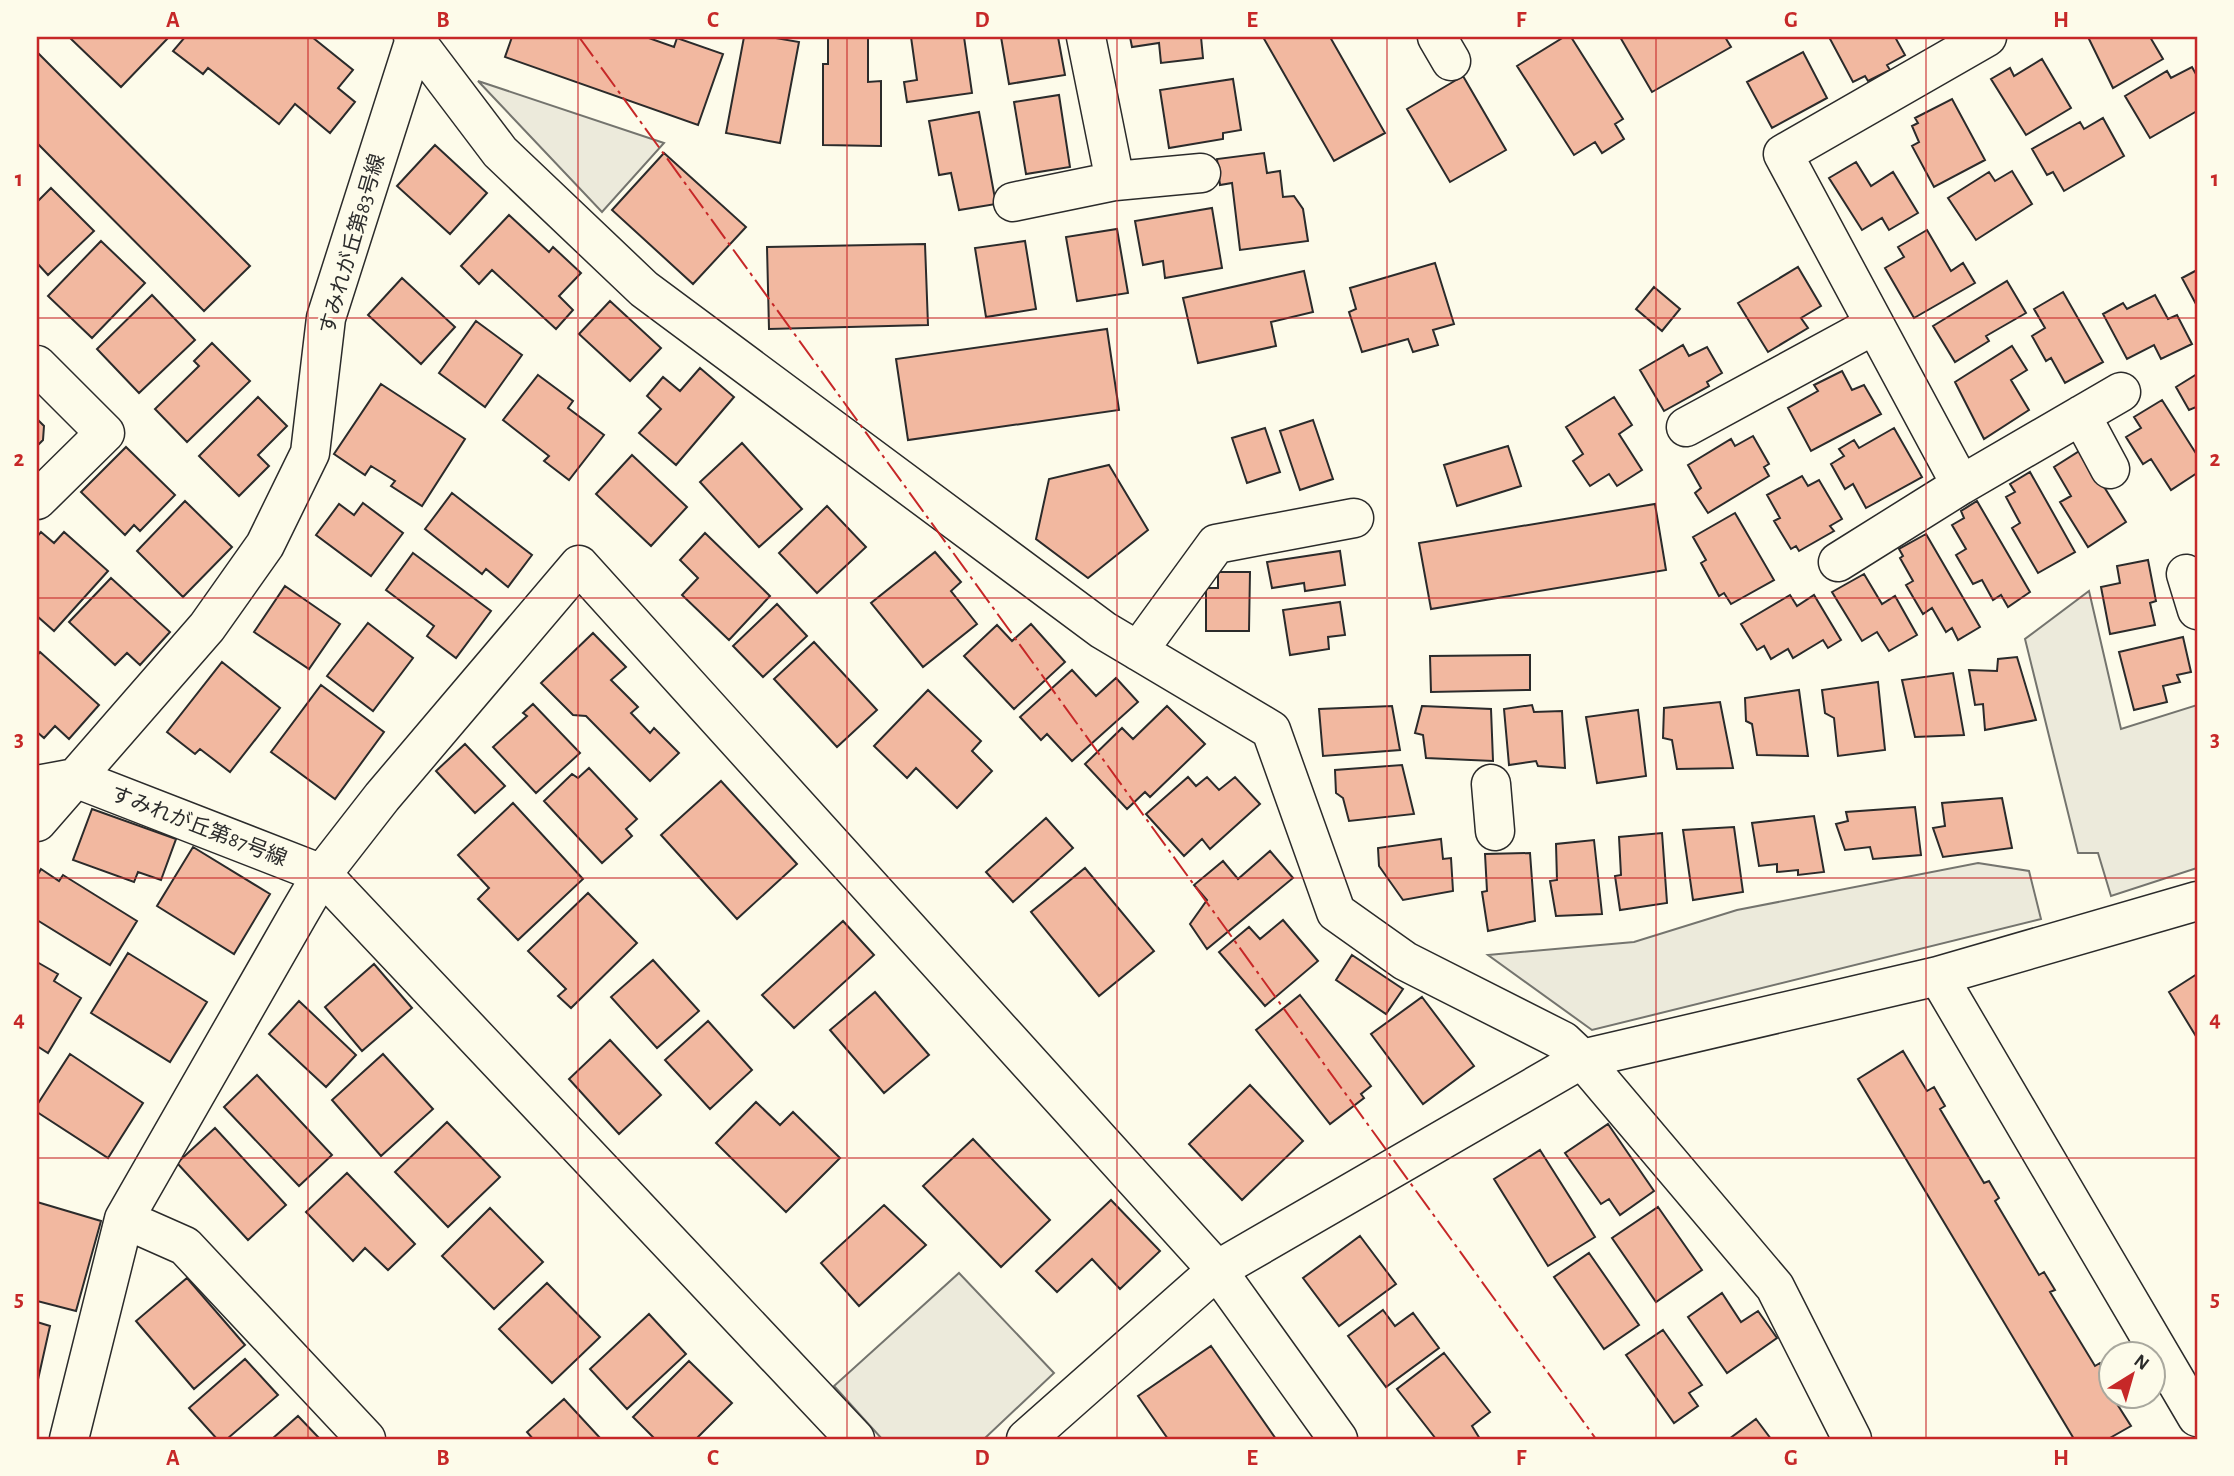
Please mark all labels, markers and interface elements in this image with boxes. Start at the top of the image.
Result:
text: A [166,9,180,32]
text: B [436,9,450,32]
text: C [707,9,719,32]
text: D [974,9,990,32]
text: E [1246,9,1258,32]
text: F [1516,9,1527,32]
text: G [1784,9,1798,32]
text: H [2053,9,2069,32]
street label: すみれが丘第83号線 [316,151,388,337]
text: 1 [15,168,23,191]
text: 1 [2211,168,2219,191]
text: 2 [14,448,25,471]
text: 2 [2210,448,2221,471]
text: 3 [14,728,24,751]
text: 3 [2210,728,2220,751]
street label: すみれが丘第87号線 [108,782,290,870]
text: 4 [13,1008,25,1031]
text: 4 [2209,1008,2221,1031]
text: 5 [14,1288,24,1311]
text: 5 [2210,1288,2220,1311]
north arrow [2098,1340,2168,1410]
text: N [2130,1351,2152,1374]
text: A [166,1447,180,1470]
text: B [436,1447,450,1470]
text: C [707,1447,719,1470]
text: D [974,1447,990,1470]
text: E [1246,1447,1258,1470]
text: F [1516,1447,1527,1470]
text: G [1784,1447,1798,1470]
text: H [2053,1447,2069,1470]

